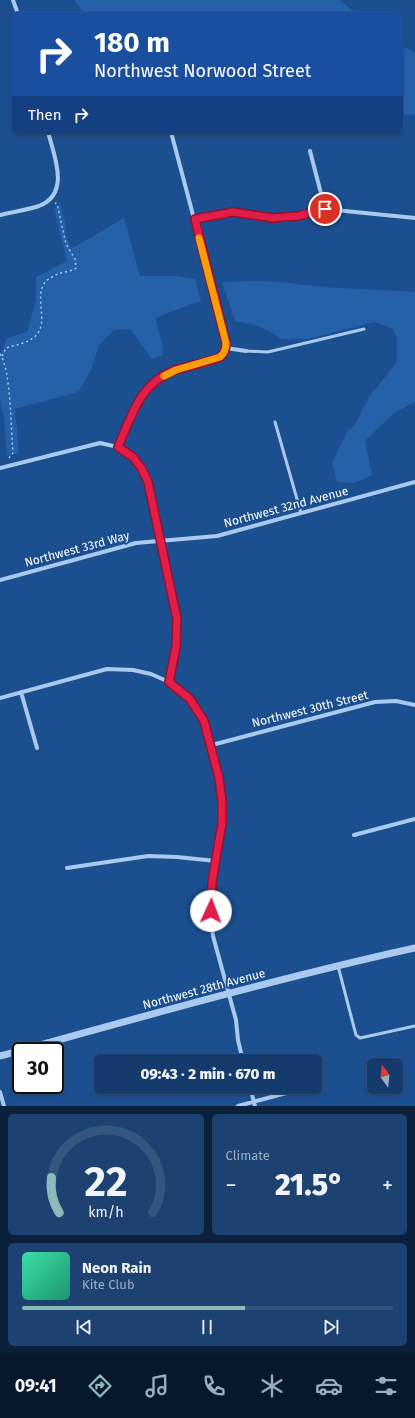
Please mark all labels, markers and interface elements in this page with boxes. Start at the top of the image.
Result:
text: 180 m [94,26,170,59]
icon: right [28,28,80,80]
text: Northwest Norwood Street [94,60,311,82]
icon: right [70,104,92,126]
text: Then [28,106,62,124]
pin [308,192,342,226]
icon: arrive [314,198,336,220]
street label: Northwest 32nd Avenue [222,484,350,530]
street label: Northwest 33rd Way [23,528,131,570]
street label: Northwest 30th Street [250,688,370,730]
position arrow [190,890,232,932]
street label: Northwest 28th Avenue [141,966,267,1012]
speed limit sign: 30 [12,1042,64,1094]
north arrow [367,1058,403,1094]
map controls [367,1058,403,1094]
text: 09:43 · 2 min · 670 m [141,1065,275,1083]
text: Climate [226,1148,270,1163]
text: 22 [84,1156,127,1206]
text: 21.5° [275,1167,343,1203]
text: − [226,1172,237,1199]
text: + [382,1172,393,1199]
text: km/h [88,1203,123,1220]
text: Neon Rain [82,1259,151,1277]
text: Kite Club [82,1277,135,1292]
icon: previous [73,1316,95,1338]
icon: pause [196,1316,218,1338]
icon: next [320,1316,342,1338]
icon: directions [86,1372,114,1400]
icon: music [143,1372,171,1400]
icon: phone [200,1372,228,1400]
icon: climate [258,1372,286,1400]
icon: car [315,1372,343,1400]
icon: filters [372,1372,400,1400]
text: 09:41 [15,1375,57,1397]

